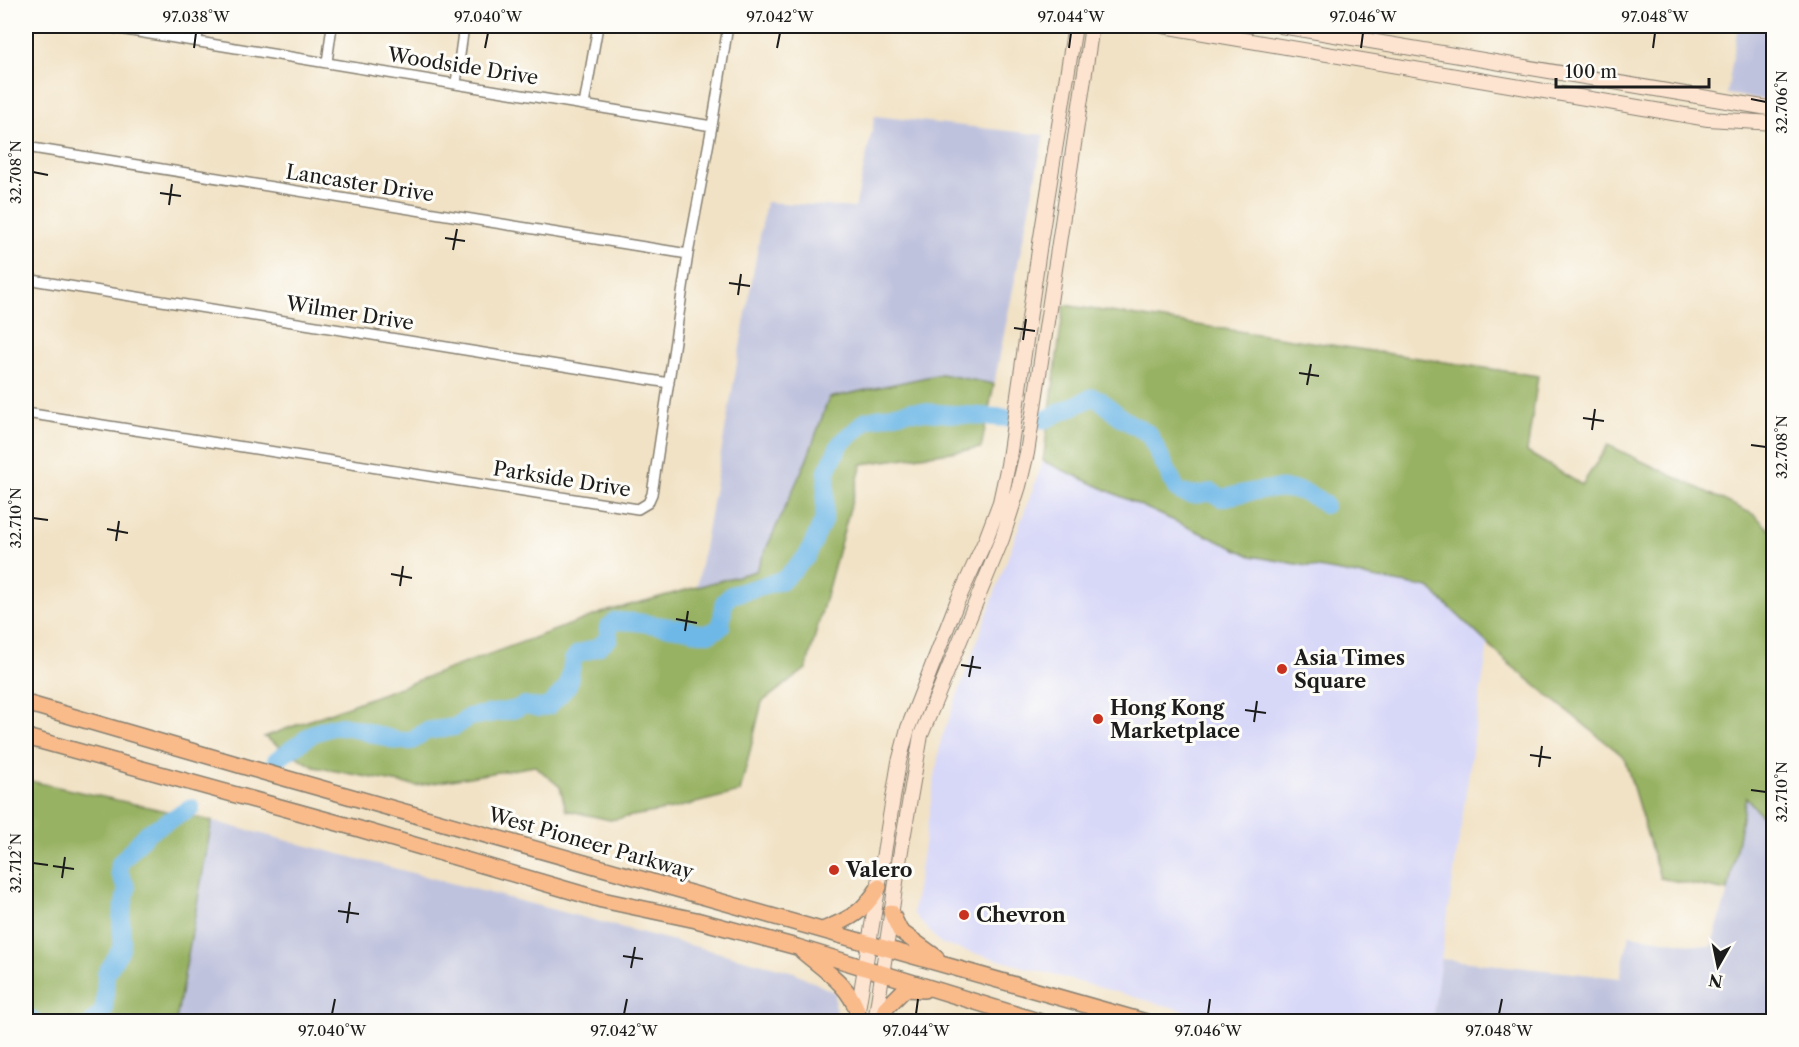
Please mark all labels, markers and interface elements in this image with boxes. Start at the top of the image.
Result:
text: 97.038°W [162,7,230,26]
text: 97.040°W [454,7,523,26]
text: 97.042°W [746,7,814,26]
text: 97.044°W [1037,7,1105,26]
text: 97.046°W [1329,7,1397,26]
text: 97.048°W [1621,7,1689,26]
street label: Woodside Drive [385,42,540,90]
scale bar [1556,51,1709,89]
text: 100 m [1565,61,1617,83]
text: 32.706°N [1772,70,1791,134]
text: 32.708°N [6,140,25,204]
street label: Lancaster Drive [284,159,436,207]
street label: Wilmer Drive [283,291,416,335]
text: 32.708°N [1772,415,1791,479]
street label: Parkside Drive [492,456,632,502]
text: 32.710°N [6,487,25,549]
place label: Asia Times Square [1293,646,1405,693]
marker: Asia Times Square [1275,662,1289,676]
place label: Hong Kong Marketplace [1110,696,1240,743]
marker: Hong Kong Marketplace [1091,712,1105,726]
text: 32.710°N [1772,761,1791,823]
street label: West Pioneer Parkway [485,802,697,884]
text: 32.712°N [6,833,25,893]
place label: Valero [845,858,912,882]
marker: Valero [827,863,841,877]
place label: Chevron [976,903,1066,927]
marker: Chevron [957,908,971,922]
north arrow [1688,936,1748,996]
text: N [1707,970,1724,992]
text: 97.040°W [298,1021,367,1040]
text: 97.042°W [590,1021,658,1040]
text: 97.044°W [882,1021,950,1040]
text: 97.046°W [1174,1021,1242,1040]
text: 97.048°W [1465,1021,1533,1040]

